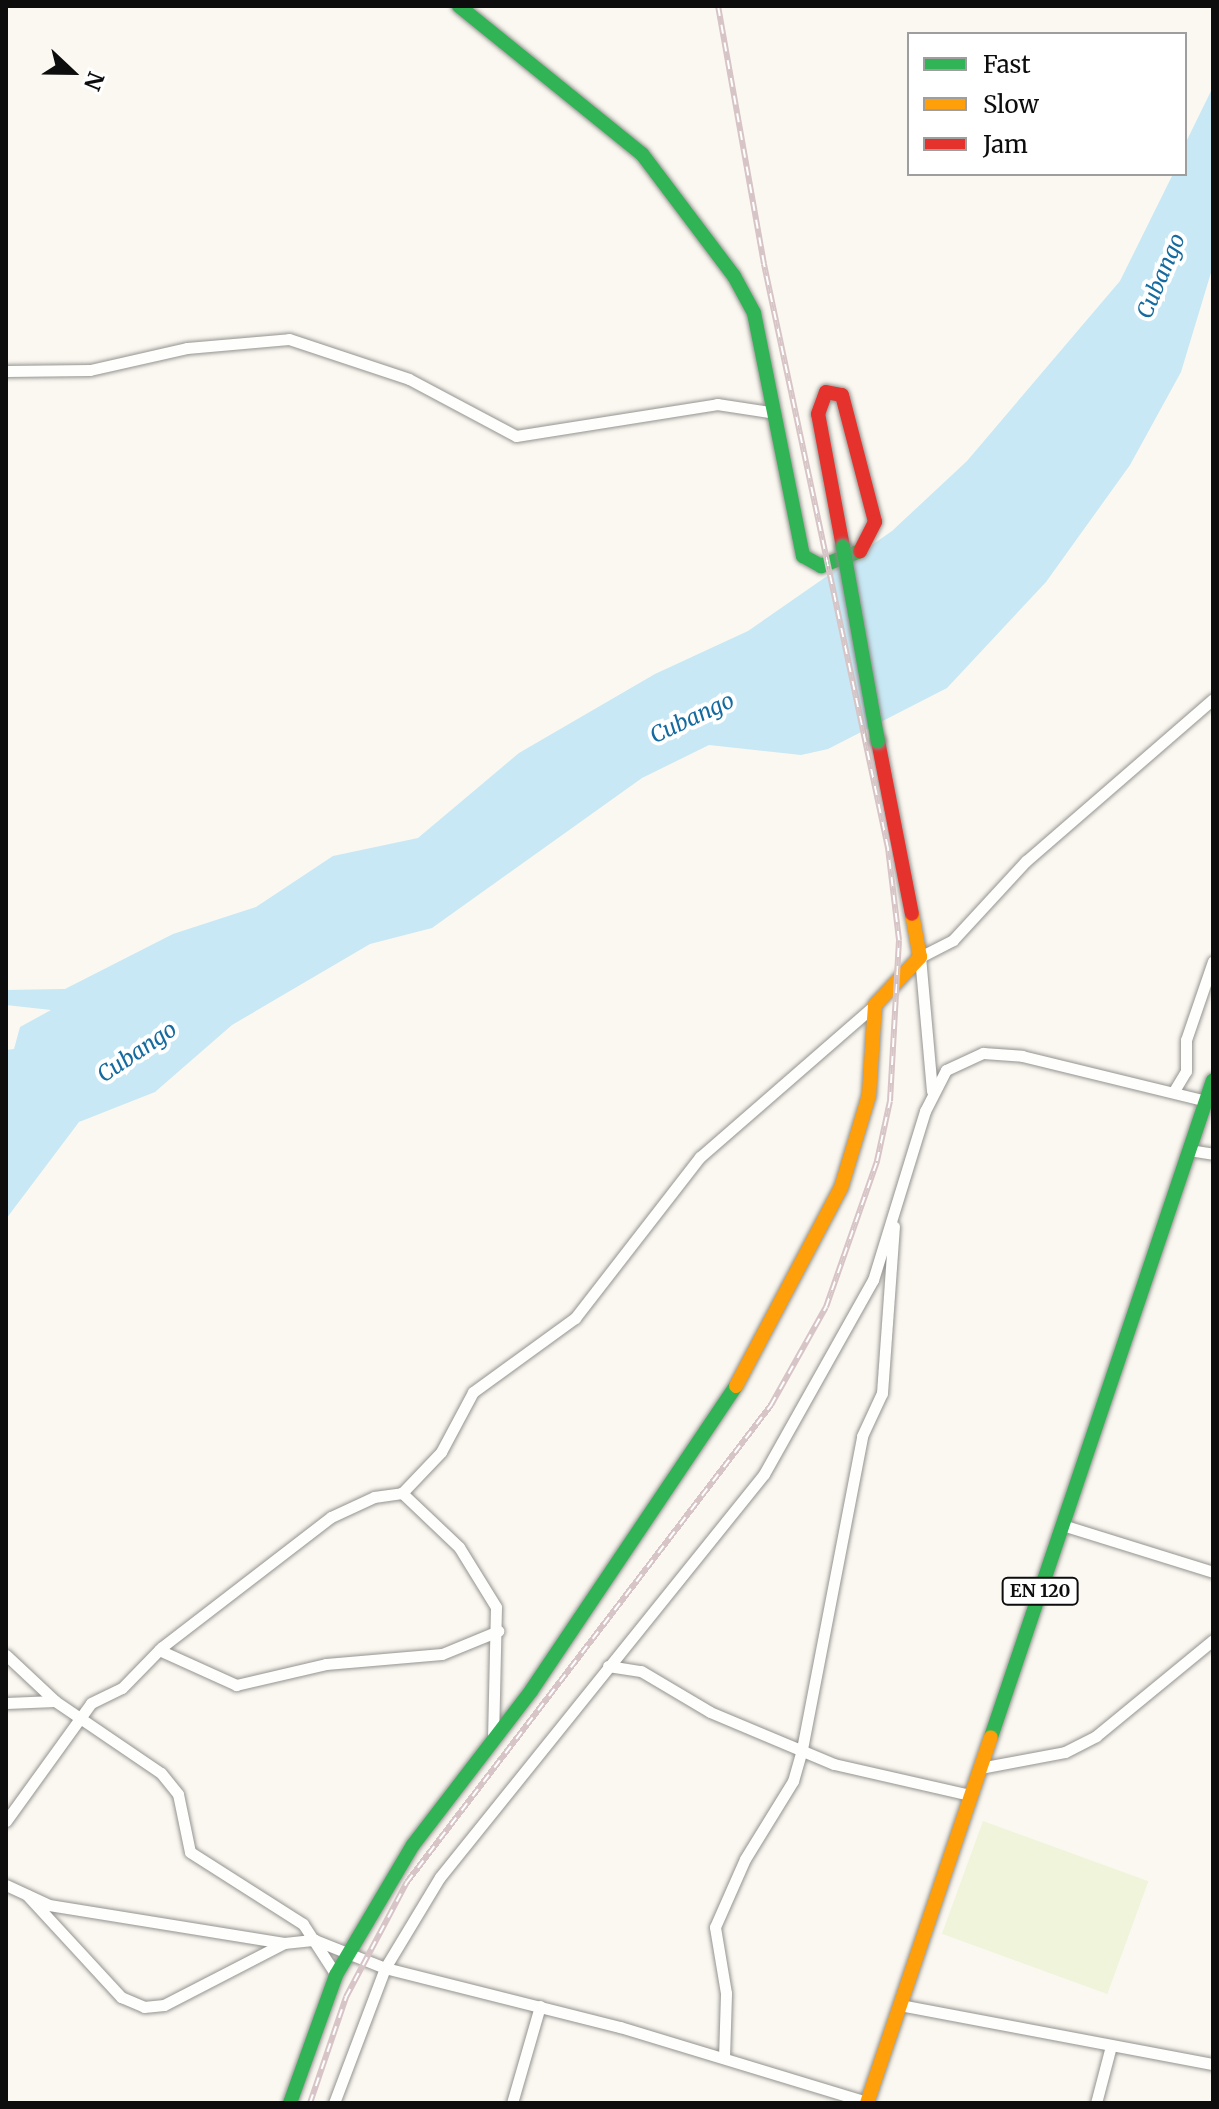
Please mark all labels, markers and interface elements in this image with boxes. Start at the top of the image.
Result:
north arrow [32,32,112,112]
legend [907,32,1187,176]
text: Fast [983,49,1031,80]
text: N [78,68,110,94]
text: Slow [983,89,1039,120]
text: Jam [983,129,1028,160]
water label: Cubango [1131,229,1191,323]
water label: Cubango [646,687,738,749]
water label: Cubango [92,1016,182,1088]
road number: EN 120 [1000,1577,1080,1605]

